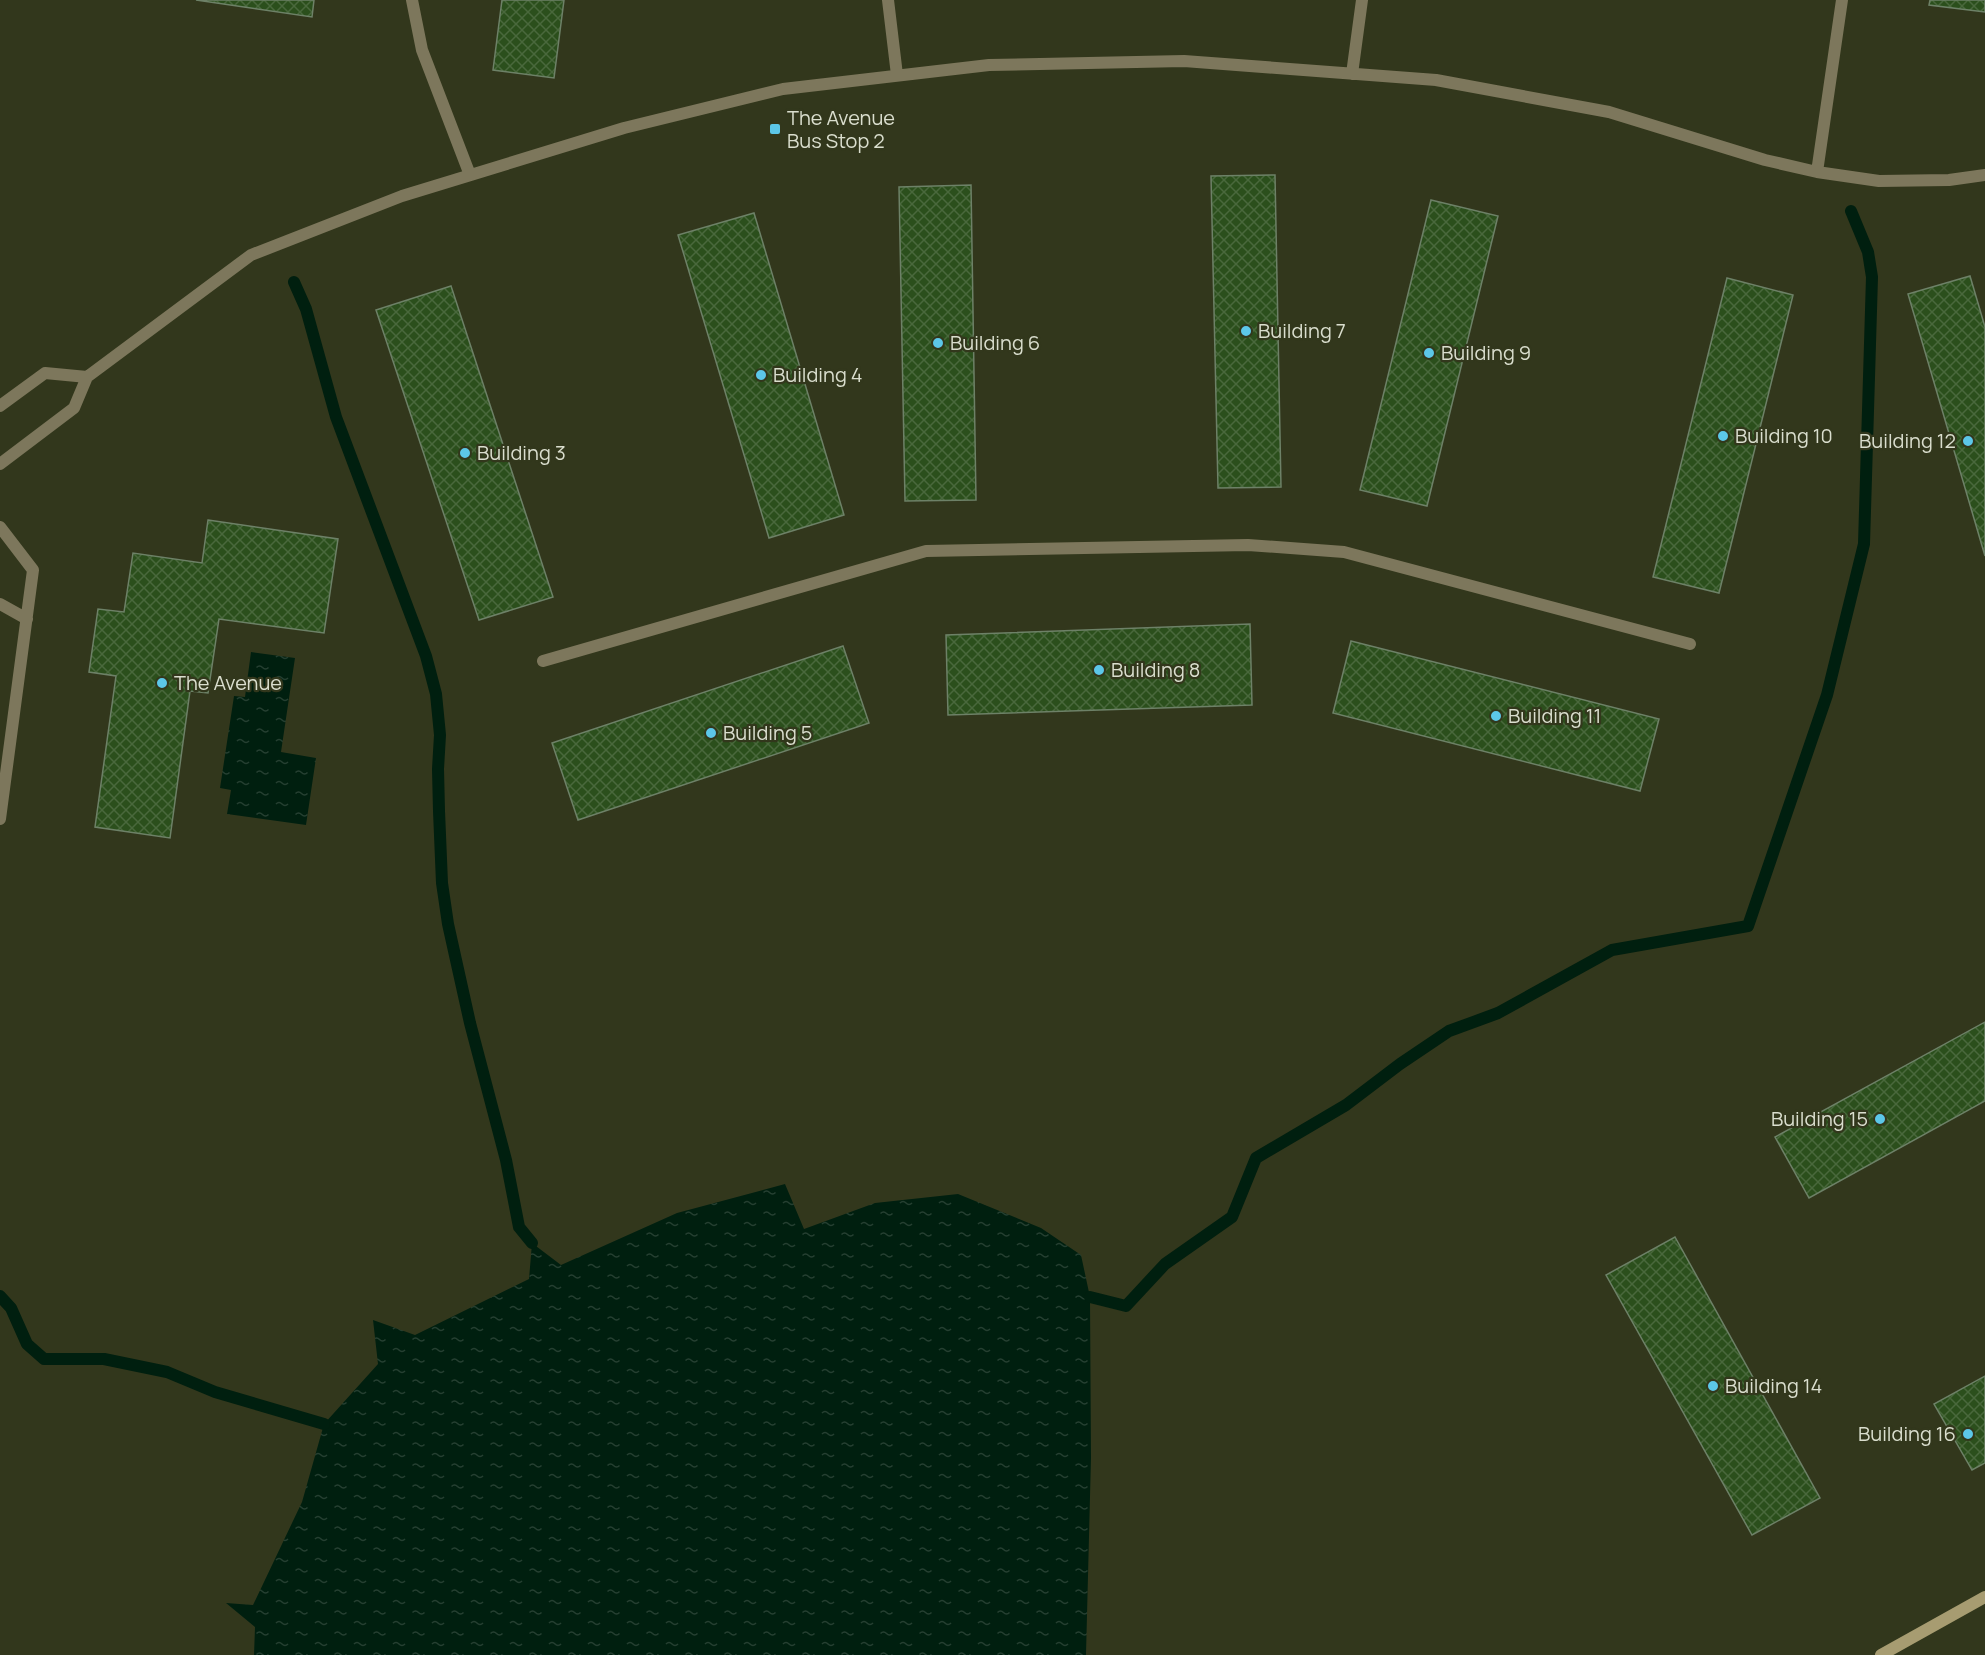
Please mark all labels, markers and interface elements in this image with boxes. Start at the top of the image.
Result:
place label: The Avenue Bus Stop 2 [787,104,895,154]
marker: The Avenue Bus Stop 2 [768,122,782,136]
place label: Building 7 [1258,317,1346,344]
marker: Building 7 [1239,324,1253,338]
place label: Building 6 [950,329,1040,356]
marker: Building 6 [931,336,945,350]
place label: Building 9 [1441,339,1531,366]
marker: Building 9 [1422,346,1436,360]
place label: Building 4 [773,361,863,388]
marker: Building 4 [754,368,768,382]
place label: Building 10 [1735,422,1833,449]
place label: Building 12 [1859,427,1956,454]
marker: Building 10 [1716,429,1730,443]
marker: Building 12 [1961,434,1975,448]
place label: Building 3 [477,439,566,466]
marker: Building 3 [458,446,472,460]
place label: Building 8 [1111,656,1200,683]
marker: Building 8 [1092,663,1106,677]
place label: The Avenue [174,669,282,696]
marker: The Avenue [155,676,169,690]
place label: Building 11 [1508,702,1601,729]
marker: Building 11 [1489,709,1503,723]
place label: Building 5 [723,719,812,746]
marker: Building 5 [704,726,718,740]
place label: Building 15 [1771,1105,1868,1132]
marker: Building 15 [1873,1112,1887,1126]
place label: Building 14 [1725,1372,1822,1399]
marker: Building 14 [1706,1379,1720,1393]
place label: Building 16 [1858,1420,1956,1447]
marker: Building 16 [1961,1427,1975,1441]

